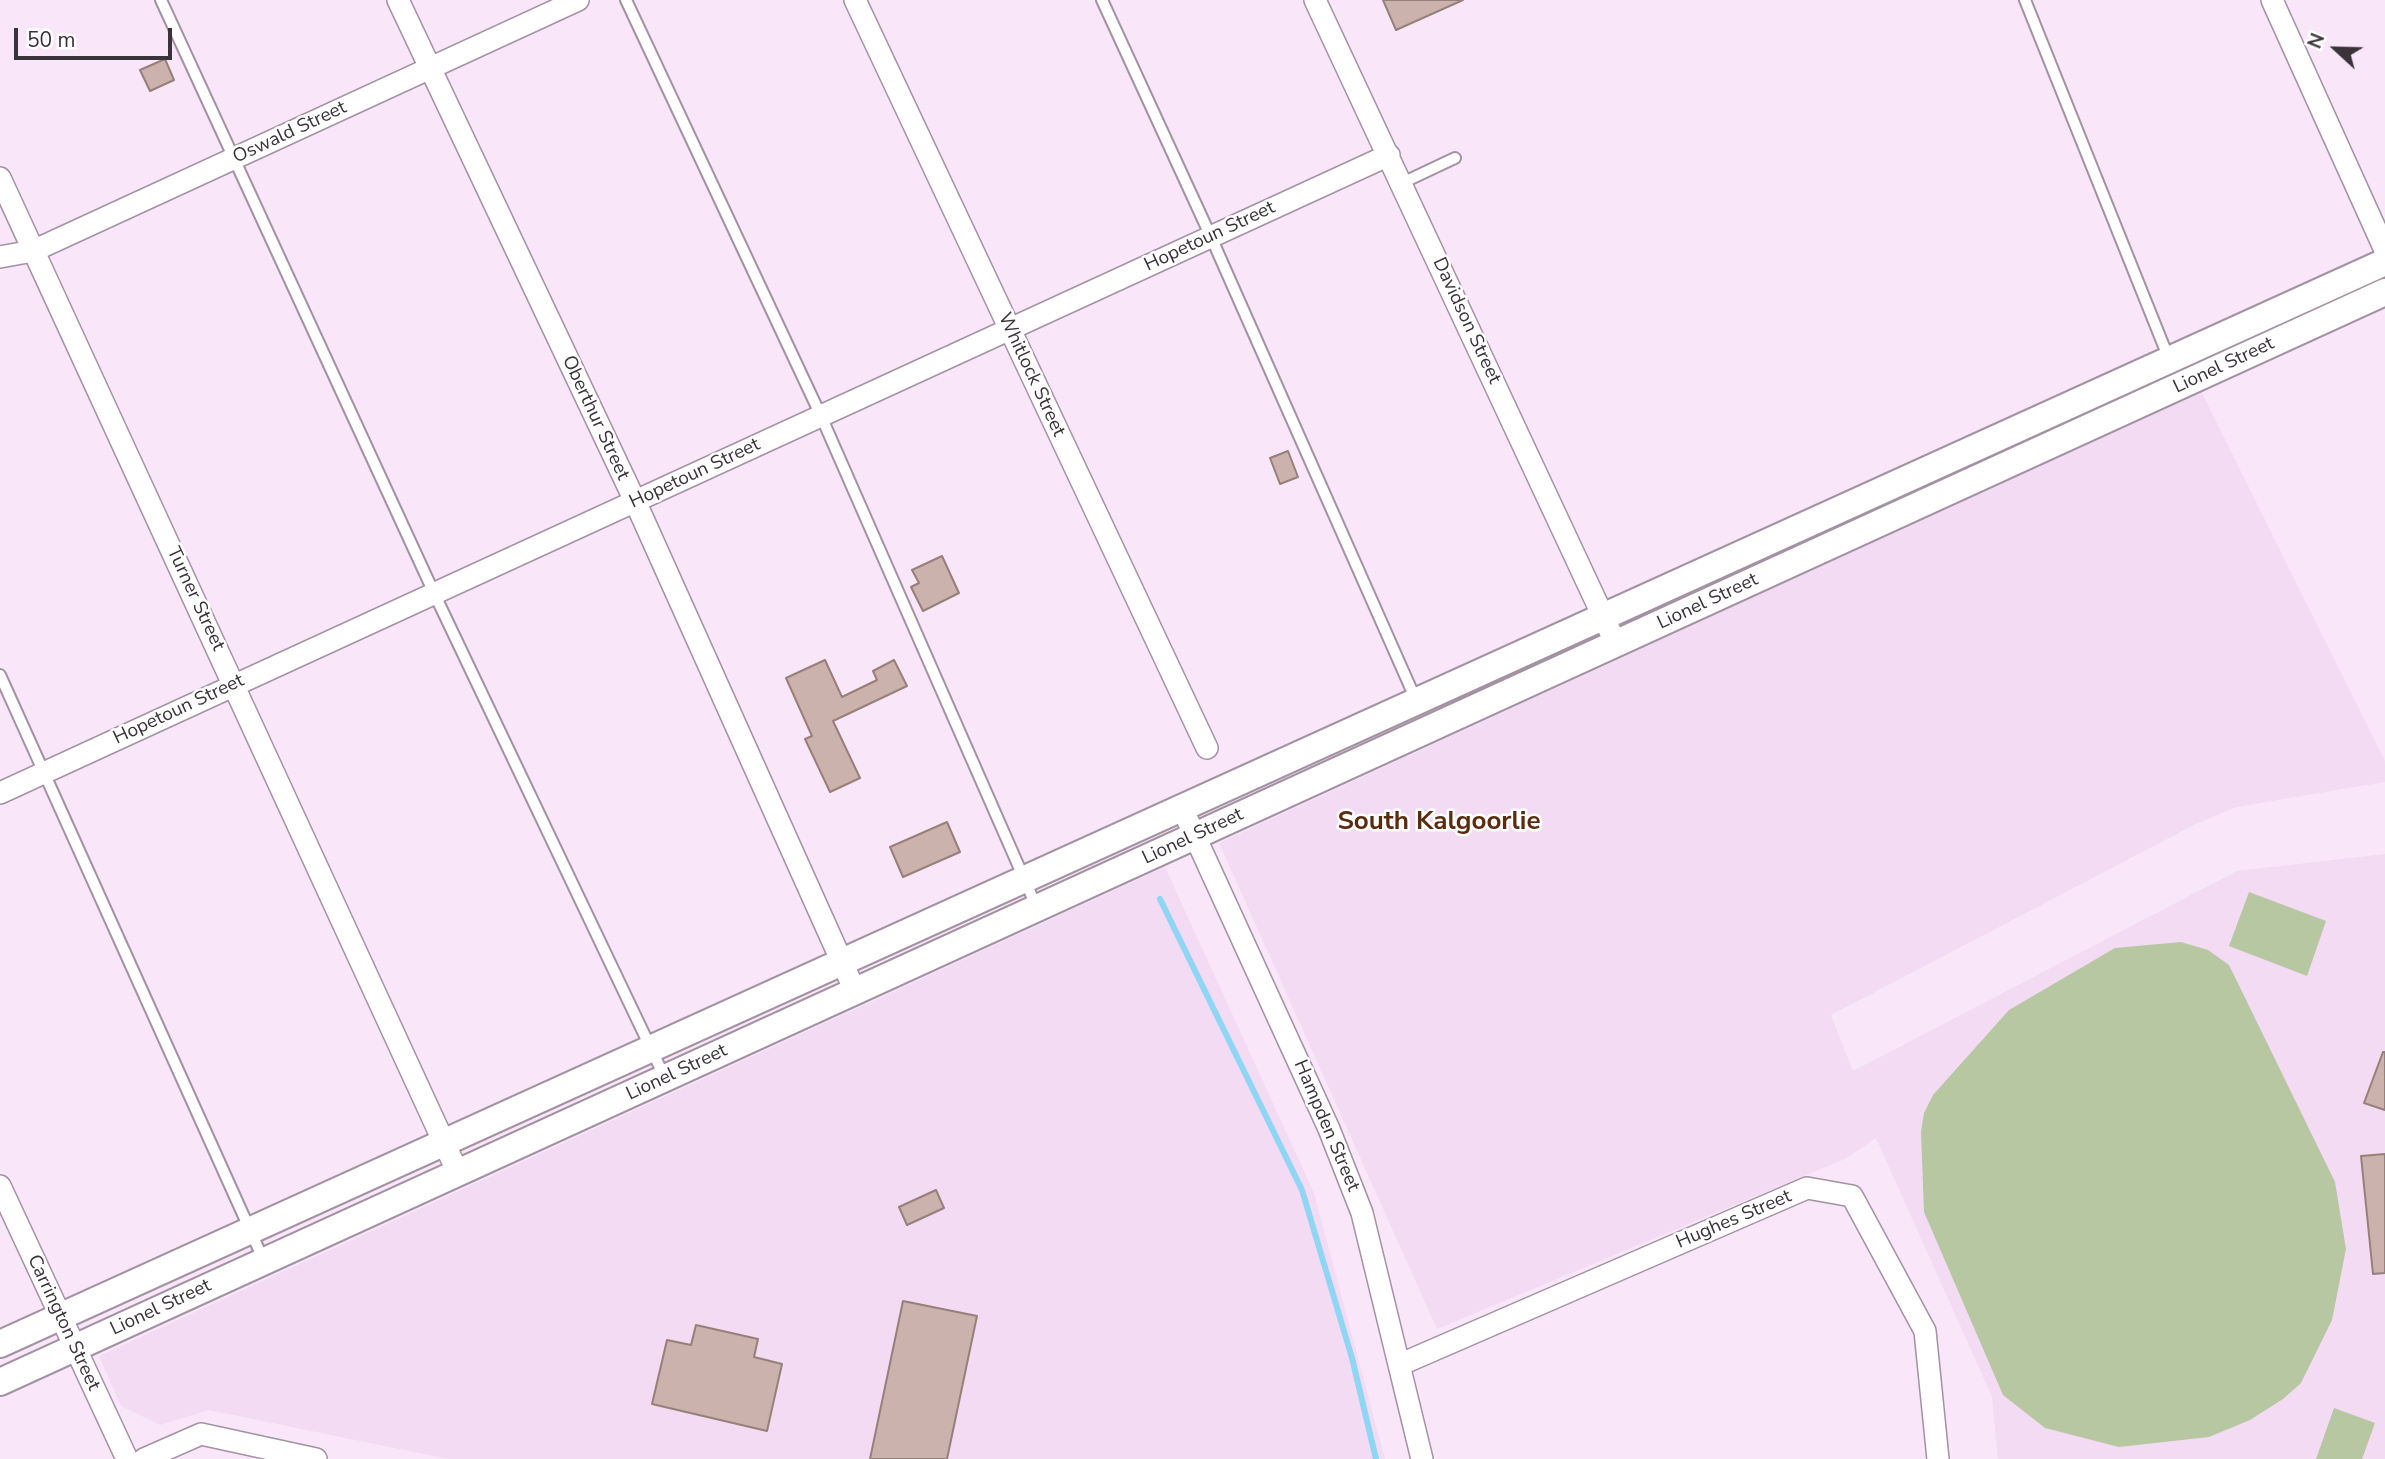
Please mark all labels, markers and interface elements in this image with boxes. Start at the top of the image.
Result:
scale bar [18,14,175,58]
north arrow [2301,14,2371,84]
text: 50 m [27,26,76,54]
text: N [2302,30,2331,53]
street label: Oswald Street [230,97,350,169]
street label: Hopetoun Street [1141,197,1279,277]
street label: Davidson Street [1427,254,1505,388]
street label: Whitlock Street [992,310,1070,440]
street label: Lionel Street [2170,333,2278,399]
street label: Oberthur Street [556,352,634,484]
street label: Hopetoun Street [626,434,764,514]
street label: Turner Street [161,543,229,655]
street label: Lionel Street [1654,569,1762,635]
street label: Hopetoun Street [110,670,248,750]
street label: Lionel Street [1139,804,1247,870]
district label: South Kalgoorlie [1337,807,1541,839]
street label: Lionel Street [623,1040,731,1106]
street label: Hampden Street [1288,1057,1364,1195]
street label: Hughes Street [1673,1185,1795,1255]
street label: Carrington Street [22,1252,104,1394]
street label: Lionel Street [107,1275,215,1341]

